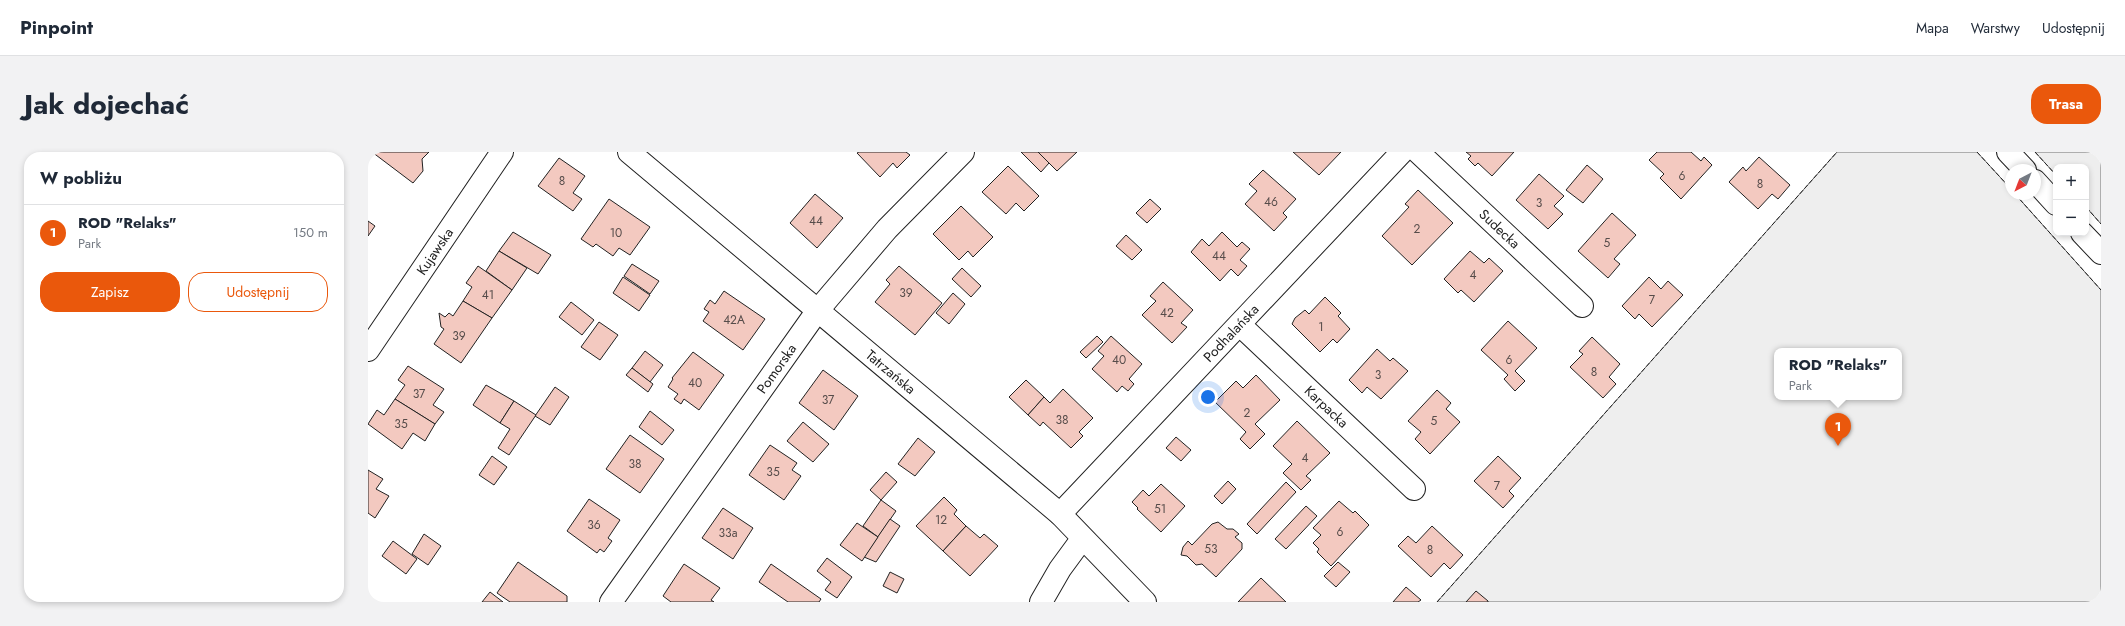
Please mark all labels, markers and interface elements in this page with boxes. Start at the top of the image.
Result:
text: Pinpoint [20,14,93,41]
text: Mapa [1916,18,1949,38]
text: Warstwy [1971,18,2020,38]
text: Udostępnij [2042,18,2105,38]
text: Jak dojechać [24,84,189,125]
button: Trasa [2031,84,2101,124]
north arrow [2005,164,2041,200]
map controls [2053,164,2089,236]
button: + [2053,164,2089,200]
text: W pobliżu [40,166,122,190]
house number: 6 [1679,167,1686,185]
house number: 8 [559,172,565,190]
house number: 8 [1757,175,1763,193]
house number: 46 [1264,193,1278,211]
house number: 3 [1536,194,1543,212]
button: − [2053,200,2089,236]
street label: Sudecka [1475,204,1525,253]
text: ROD "Relaks" [78,212,177,234]
house number: 44 [809,212,823,230]
house number: 2 [1414,220,1421,238]
text: 1 [50,223,56,242]
text: 150 m [293,223,328,242]
street label: Kujawska [412,224,458,279]
house number: 10 [610,224,622,242]
text: Park [78,234,101,253]
house number: 5 [1604,234,1611,252]
house number: 44 [1212,247,1226,265]
house number: 4 [1470,266,1477,284]
button: Zapisz [40,272,180,312]
button: Udostępnij [188,272,328,312]
house number: 39 [899,284,913,302]
house number: 41 [482,286,494,304]
house number: 7 [1649,291,1656,309]
street label: Podhalańska [1199,300,1263,366]
house number: 42 [1160,304,1174,322]
house number: 42A [723,311,745,329]
house number: 1 [1318,318,1324,336]
house number: 39 [452,327,466,345]
street label: Pomorska [752,340,801,398]
street label: Tatrzańska [862,345,920,399]
popup [1774,348,1902,400]
house number: 40 [1112,351,1126,369]
house number: 6 [1506,351,1513,369]
text: ROD "Relaks" [1789,354,1887,376]
house number: 8 [1591,363,1597,381]
house number: 3 [1375,366,1382,384]
house number: 40 [688,374,702,392]
text: Park [1789,376,1812,395]
street label: Karpacka [1300,381,1353,432]
house number: 37 [413,385,426,403]
your location [1198,387,1218,407]
house number: 37 [822,391,835,409]
house number: 2 [1244,404,1251,422]
house number: 38 [1055,411,1069,429]
house number: 5 [1431,412,1438,430]
pin: 1 [1825,413,1851,446]
house number: 35 [394,415,408,433]
house number: 4 [1302,449,1309,467]
house number: 38 [628,455,642,473]
house number: 35 [766,463,780,481]
house number: 7 [1494,477,1501,495]
house number: 51 [1154,500,1166,518]
house number: 12 [935,511,947,529]
house number: 36 [587,516,601,534]
house number: 6 [1337,523,1344,541]
house number: 33a [719,524,738,542]
house number: 53 [1204,540,1218,558]
house number: 8 [1427,541,1433,559]

